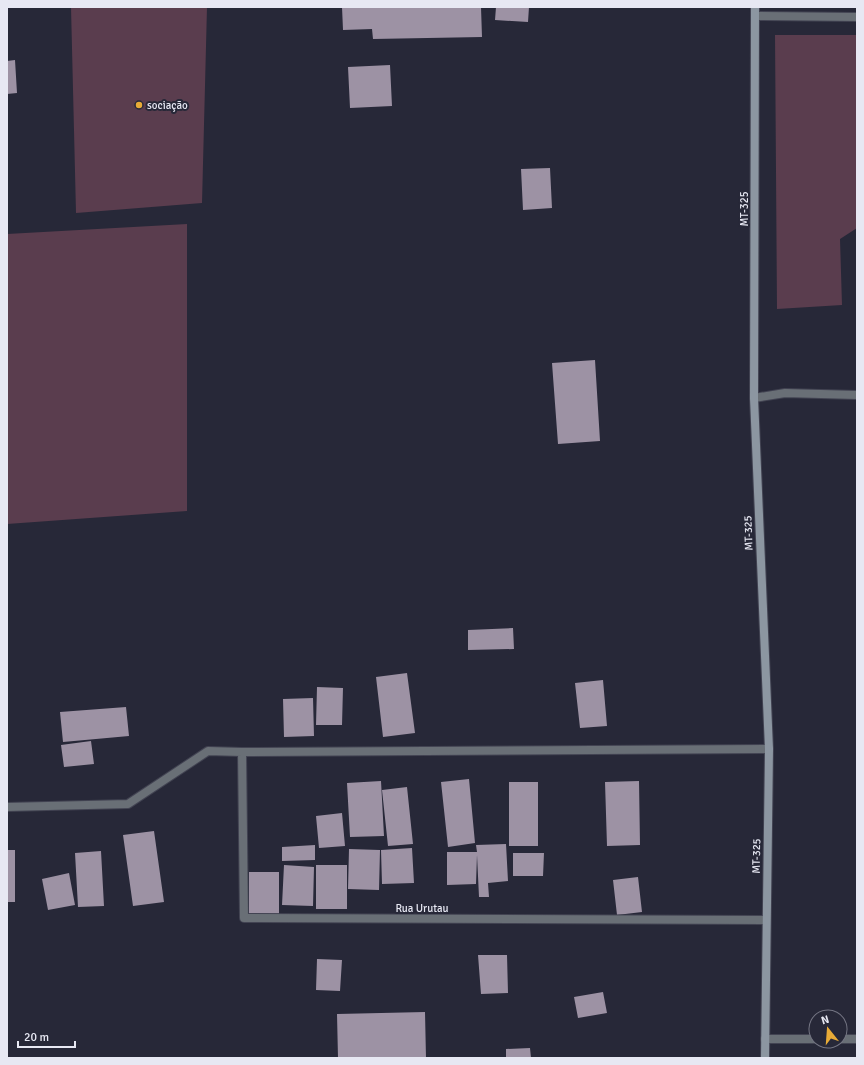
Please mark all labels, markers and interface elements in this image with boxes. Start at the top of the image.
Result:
place label: sociação [147,99,188,112]
marker: sociação [134,100,144,110]
street label: MT-325 [738,191,751,227]
street label: MT-325 [741,515,756,551]
street label: MT-325 [750,838,763,874]
street label: Rua Urutau [395,902,449,915]
north arrow [808,1009,848,1049]
text: N [820,1013,831,1027]
scale bar [18,1023,75,1049]
text: 20 m [24,1030,49,1045]

